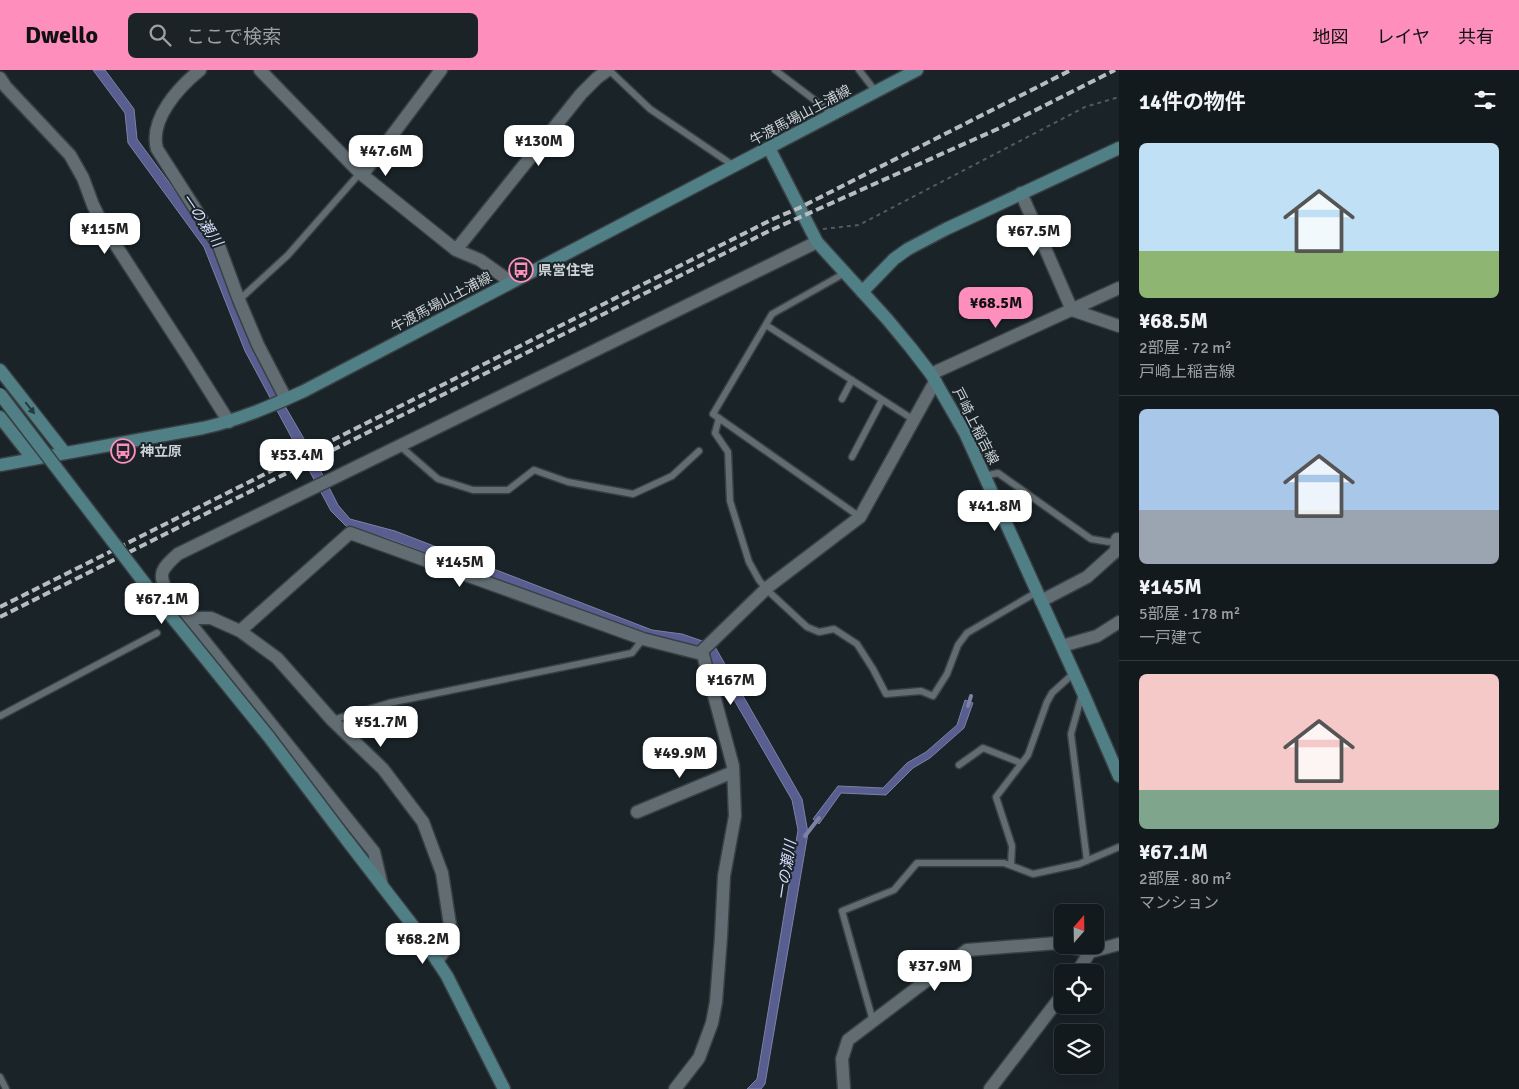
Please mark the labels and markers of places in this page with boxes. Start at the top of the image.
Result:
pin: ¥130M [504,124,574,167]
pin: ¥47.6M [345,134,427,177]
pin: ¥115M [70,212,140,255]
pin: ¥67.5M [993,214,1075,257]
bus stop icon: 県営住宅 [508,257,534,283]
place label: 県営住宅 [538,262,594,279]
pin: ¥68.5M [955,286,1037,329]
bus stop icon: 神立原 [110,438,136,464]
pin: ¥53.4M [256,438,338,481]
place label: 神立原 [140,443,182,460]
pin: ¥41.8M [954,490,1036,532]
pin: ¥145M [425,546,495,588]
pin: ¥67.1M [121,582,203,625]
pin: ¥167M [696,664,766,706]
pin: ¥51.7M [340,706,422,748]
pin: ¥49.9M [639,736,721,779]
pin: ¥68.2M [382,922,464,965]
pin: ¥37.9M [894,950,976,992]

